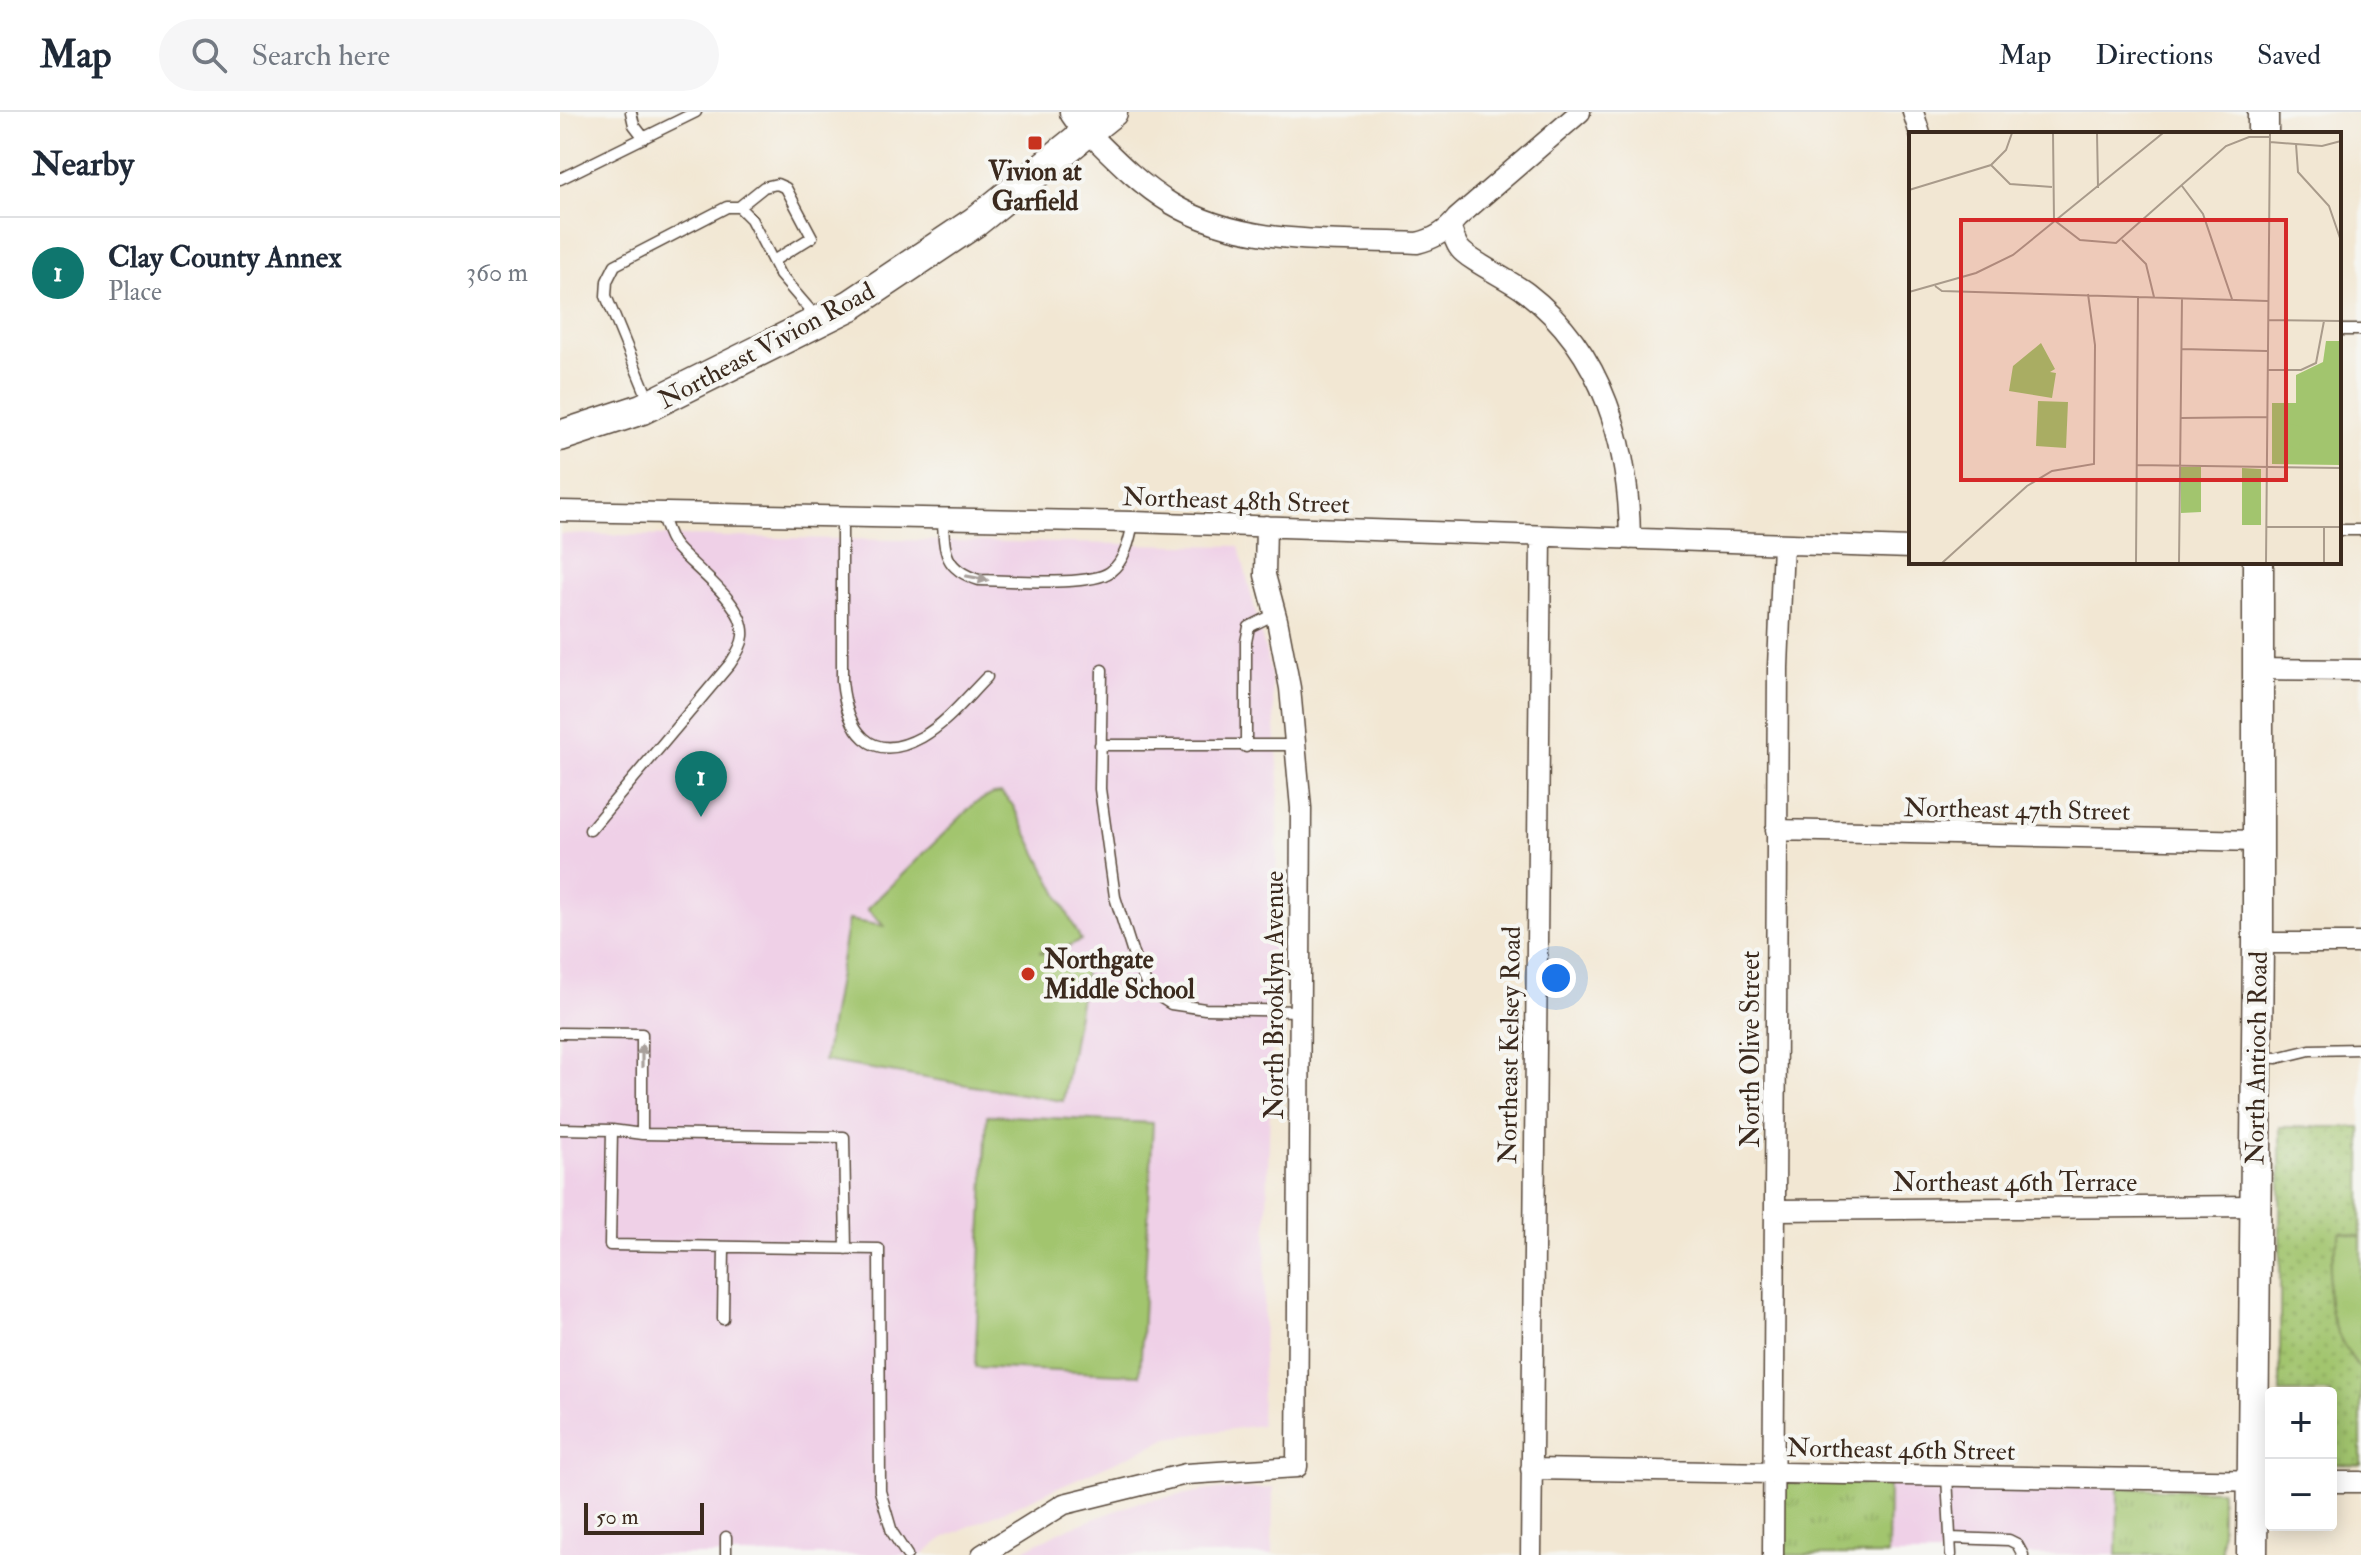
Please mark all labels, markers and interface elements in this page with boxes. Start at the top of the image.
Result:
search box [159,19,719,91]
text: Map [40,31,111,79]
icon: search [187,33,231,77]
text: Search here [251,37,390,74]
text: Map [1999,38,2052,73]
text: Directions [2096,38,2213,73]
text: Saved [2257,38,2321,73]
inset map [1909,132,2341,564]
marker: Vivion at Garfield [1026,134,1044,152]
text: Nearby [32,143,134,186]
place label: Vivion at Garfield [987,156,1082,218]
text: Clay County Annex [108,239,342,276]
text: 1 [53,257,63,289]
text: 360 m [466,257,528,289]
street label: Northeast Vivion Road [653,275,880,416]
text: Place [108,276,162,308]
street label: Northeast 48th Street [1122,481,1350,521]
one-way arrow [965,572,990,584]
pin: 1 [675,751,727,817]
street label: Northeast 47th Street [1903,792,2131,828]
street label: North Brooklyn Avenue [1259,871,1291,1119]
street label: Northeast Kelsey Road [1492,926,1528,1164]
place label: Northgate Middle School [1043,944,1195,1006]
street label: North Olive Street [1735,951,1767,1147]
street label: North Antioch Road [2239,951,2275,1165]
your location [1536,958,1576,998]
marker: Northgate Middle School [1019,965,1037,983]
one-way arrow [636,1043,648,1068]
street label: Northeast 46th Terrace [1893,1167,2137,1199]
map controls [2265,1387,2337,1531]
button: + [2265,1387,2337,1459]
street label: Northeast 46th Street [1786,1432,2016,1468]
button: − [2265,1459,2337,1531]
scale bar [584,1499,704,1535]
text: 50 m [596,1503,638,1531]

